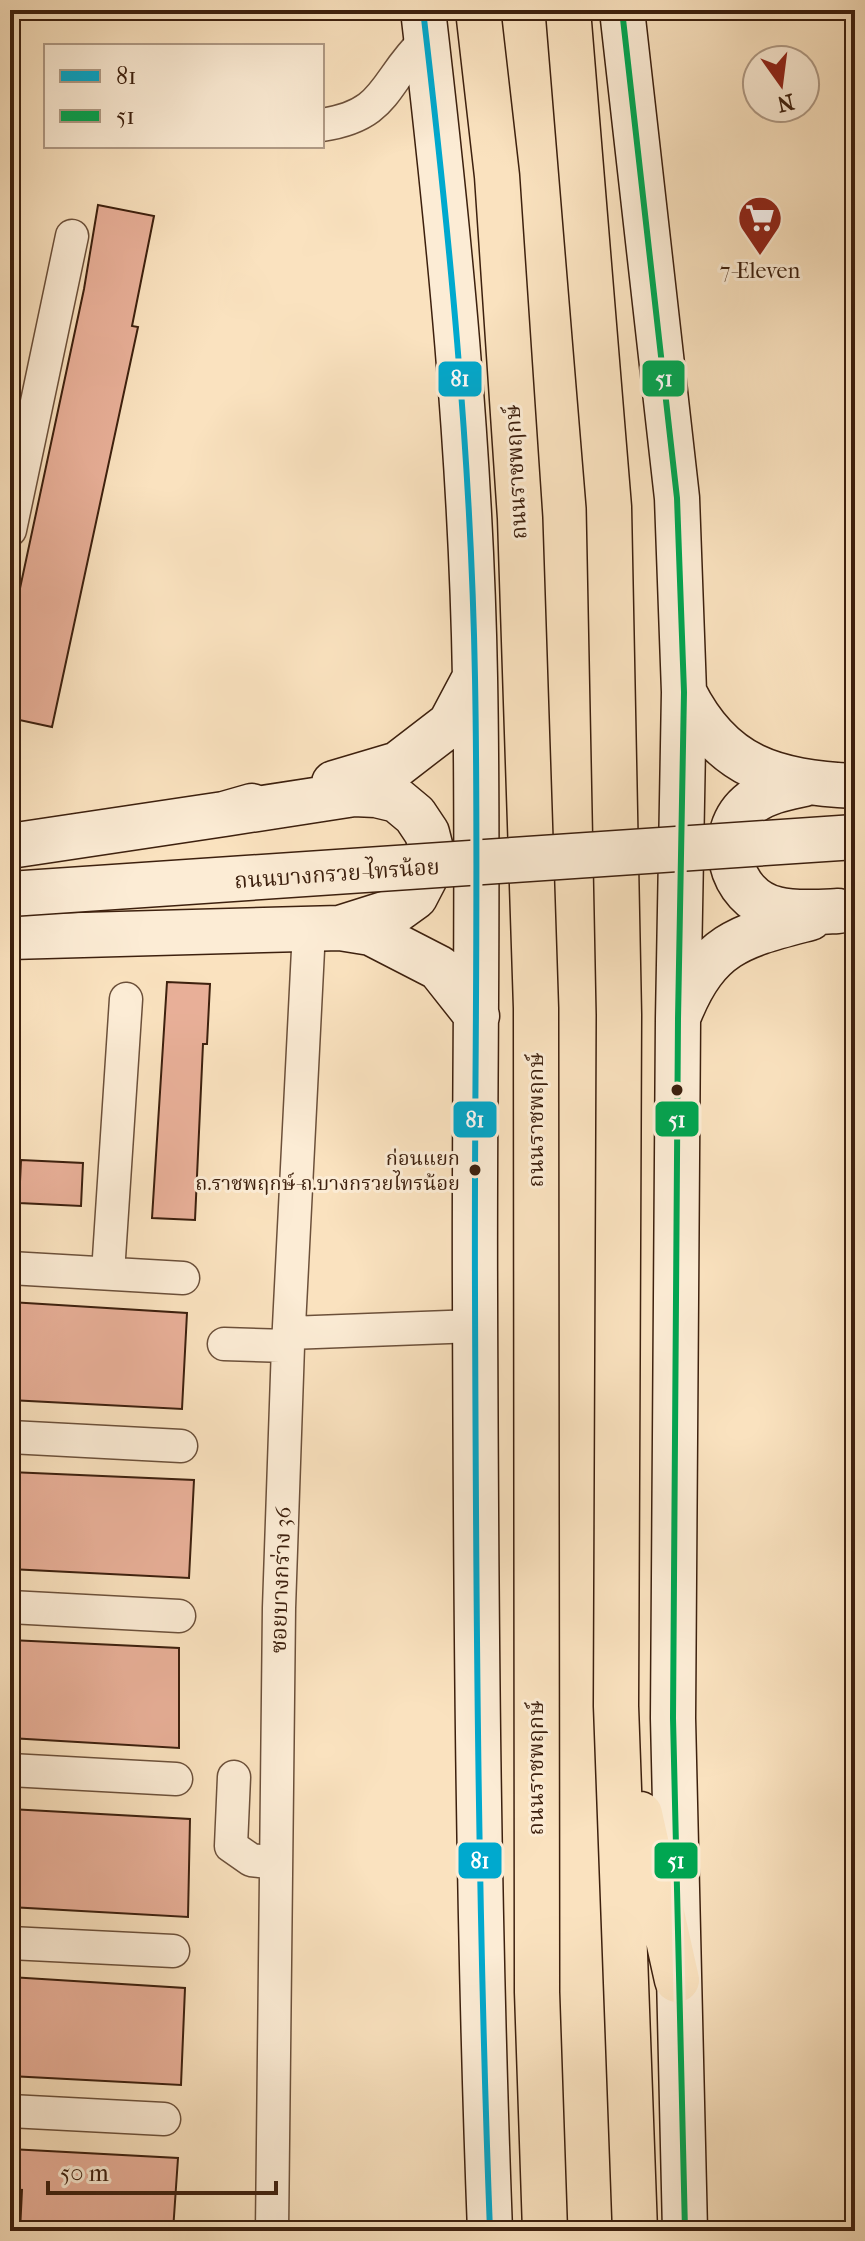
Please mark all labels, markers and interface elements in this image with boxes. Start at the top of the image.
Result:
legend [44,44,324,148]
north arrow [741,44,821,124]
text: 81 [116,62,137,90]
text: N [774,88,797,117]
text: 51 [116,102,135,130]
supermarket icon: 7-Eleven [736,194,784,257]
place label: 7-Eleven [720,258,801,284]
line badge: 51 [641,359,686,398]
line badge: 81 [437,360,483,398]
text: 81 [451,366,469,392]
text: 51 [655,366,673,392]
street label: ถนนราชพฤกษ์ [499,404,533,540]
street label: ถนนบางกรวย-ไทรน้อย [233,852,441,894]
street label: ถนนราชพฤกษ์ [523,1053,549,1187]
unlabelled marker [669,1082,685,1098]
line badge: 81 [452,1100,498,1139]
line badge: 51 [654,1100,700,1138]
text: 81 [466,1107,484,1133]
text: 51 [668,1107,686,1133]
place label: ก่อนแยก ถ.ราชพฤกษ์-ถ.บางกรวยไทรน้อย [195,1147,460,1195]
marker: ก่อนแยก ถ.ราชพฤกษ์-ถ.บางกรวยไทรน้อย [467,1162,483,1178]
street label: ซอยบางกร่าง 36 [265,1506,297,1654]
street label: ถนนราชพฤกษ์ [523,1701,549,1835]
line badge: 81 [457,1841,503,1880]
line badge: 51 [653,1841,699,1880]
text: 81 [471,1848,489,1874]
text: 51 [667,1848,685,1874]
scale bar [48,2145,276,2195]
text: 50 m [60,2159,109,2187]

